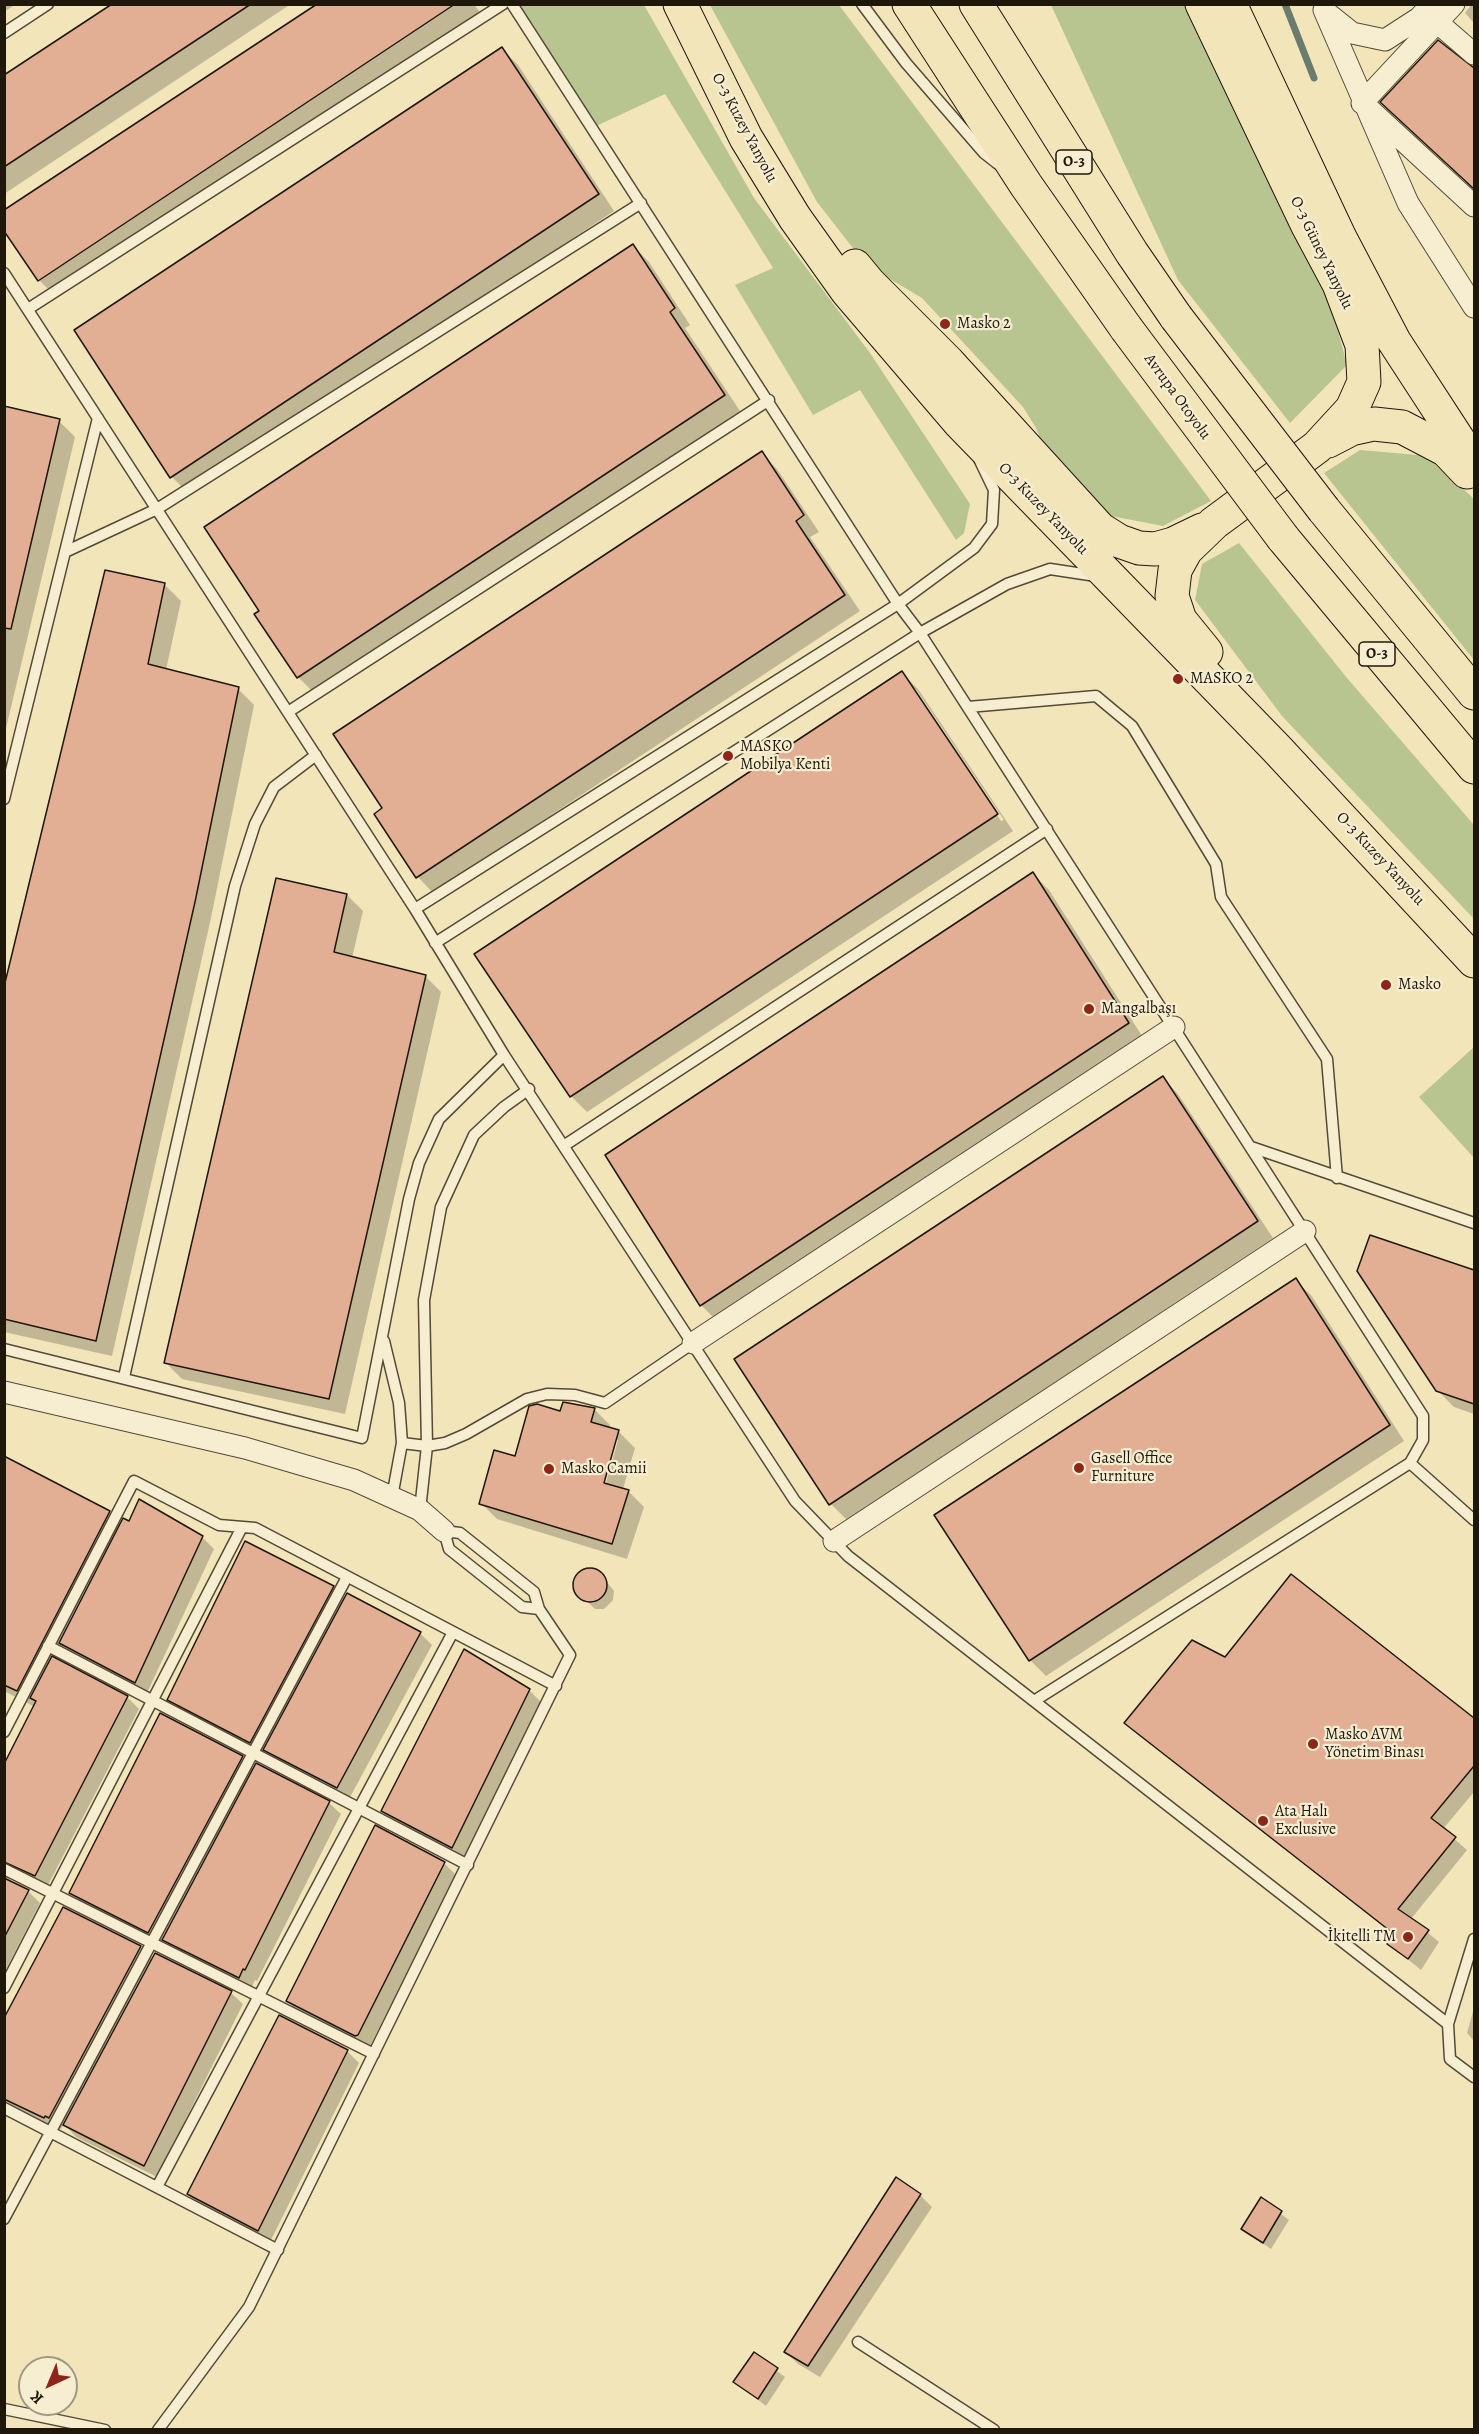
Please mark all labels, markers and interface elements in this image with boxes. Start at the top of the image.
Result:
street label: O-3 Kuzey Yanyolu [707,70,781,186]
road number: O-3 [1056,150,1092,174]
street label: O-3 Güney Yanyolu [1285,193,1357,313]
place label: Masko 2 [957,314,1011,334]
marker: Masko 2 [938,317,952,331]
street label: Avrupa Otoyolu [1139,350,1215,444]
street label: O-3 Kuzey Yanyolu [994,459,1092,559]
road number: O-3 [1359,642,1395,666]
place label: MASKO 2 [1190,669,1253,689]
marker: MASKO 2 [1171,672,1185,686]
place label: MASKO Mobilya Kenti [740,737,831,775]
marker: MASKO Mobilya Kenti [721,749,735,763]
street label: O-3 Kuzey Yanyolu [1332,808,1428,910]
place label: Masko [1398,975,1441,995]
marker: Masko [1379,978,1393,992]
place label: Mangalbaşı [1101,999,1176,1019]
marker: Mangalbaşı [1082,1002,1096,1016]
place label: Gasell Office Furniture [1091,1449,1173,1487]
place label: Masko Camii [561,1459,647,1479]
marker: Gasell Office Furniture [1072,1461,1086,1475]
marker: Masko Camii [542,1462,556,1476]
place label: Masko AVM Yönetim Binası [1325,1725,1424,1763]
marker: Masko AVM Yönetim Binası [1306,1737,1320,1751]
place label: Ata Halı Exclusive [1275,1802,1336,1840]
marker: Ata Halı Exclusive [1256,1814,1270,1828]
place label: İkitelli TM [1328,1927,1396,1947]
marker: İkitelli TM [1401,1930,1415,1944]
north arrow [18,2356,78,2416]
text: K [25,2386,48,2409]

